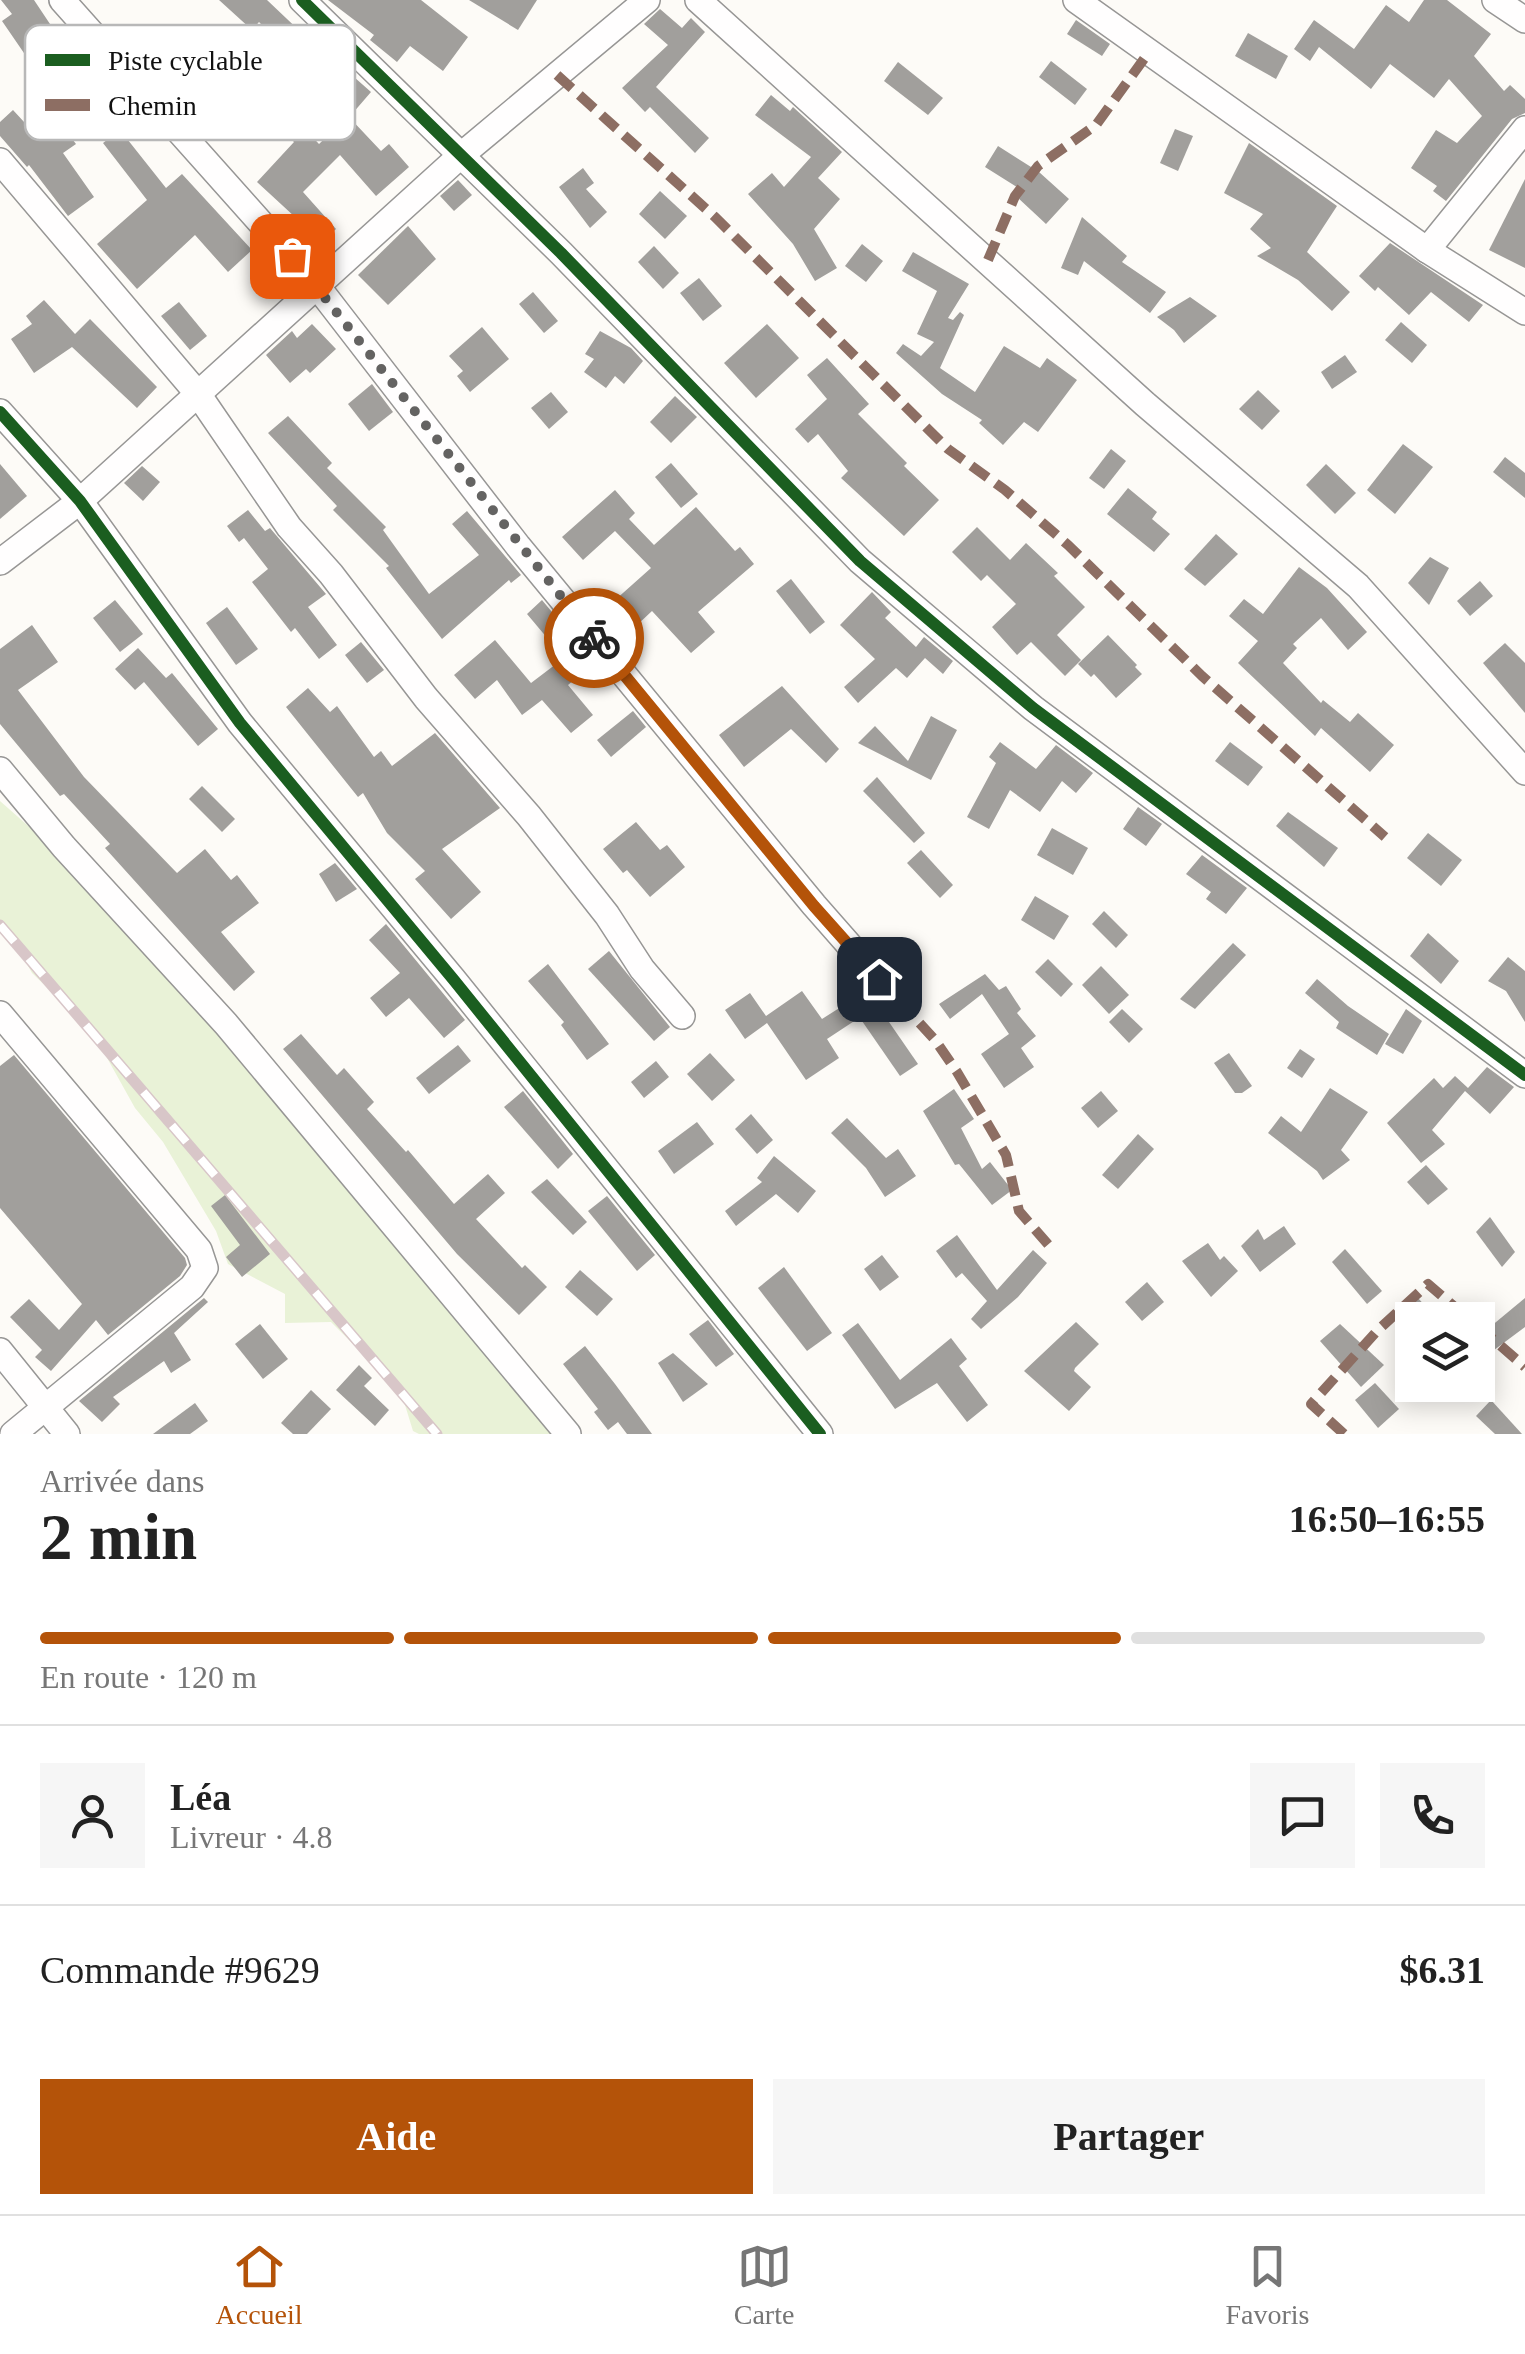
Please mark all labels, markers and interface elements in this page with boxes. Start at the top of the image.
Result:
legend [25,25,355,140]
text: Piste cyclable [108,45,263,76]
text: Chemin [108,90,197,121]
pin [250,214,335,299]
icon: bag [265,229,320,284]
courier [544,588,644,688]
icon: bike [567,611,622,666]
pin [837,937,922,1022]
icon: home [852,952,907,1007]
map controls [1395,1302,1495,1402]
button: layers [1395,1302,1495,1402]
text: Arrivée dans [40,1463,204,1499]
text: 16:50–16:55 [1289,1498,1485,1540]
text: 2 min [40,1501,197,1573]
text: En route · 120 m [40,1659,257,1695]
button: person [40,1763,145,1868]
button: chat [1250,1763,1355,1868]
button: phone [1380,1763,1485,1868]
text: Léa [170,1776,231,1818]
text: Livreur · 4.8 [170,1819,333,1855]
text: Commande #9629 [40,1949,320,1991]
text: $6.31 [1400,1949,1485,1991]
button: Aide [40,2079,753,2194]
button: Partager [773,2079,1485,2194]
tab: Accueil [216,2239,303,2331]
tab: Carte [734,2239,794,2331]
tab: Favoris [1225,2239,1309,2331]

